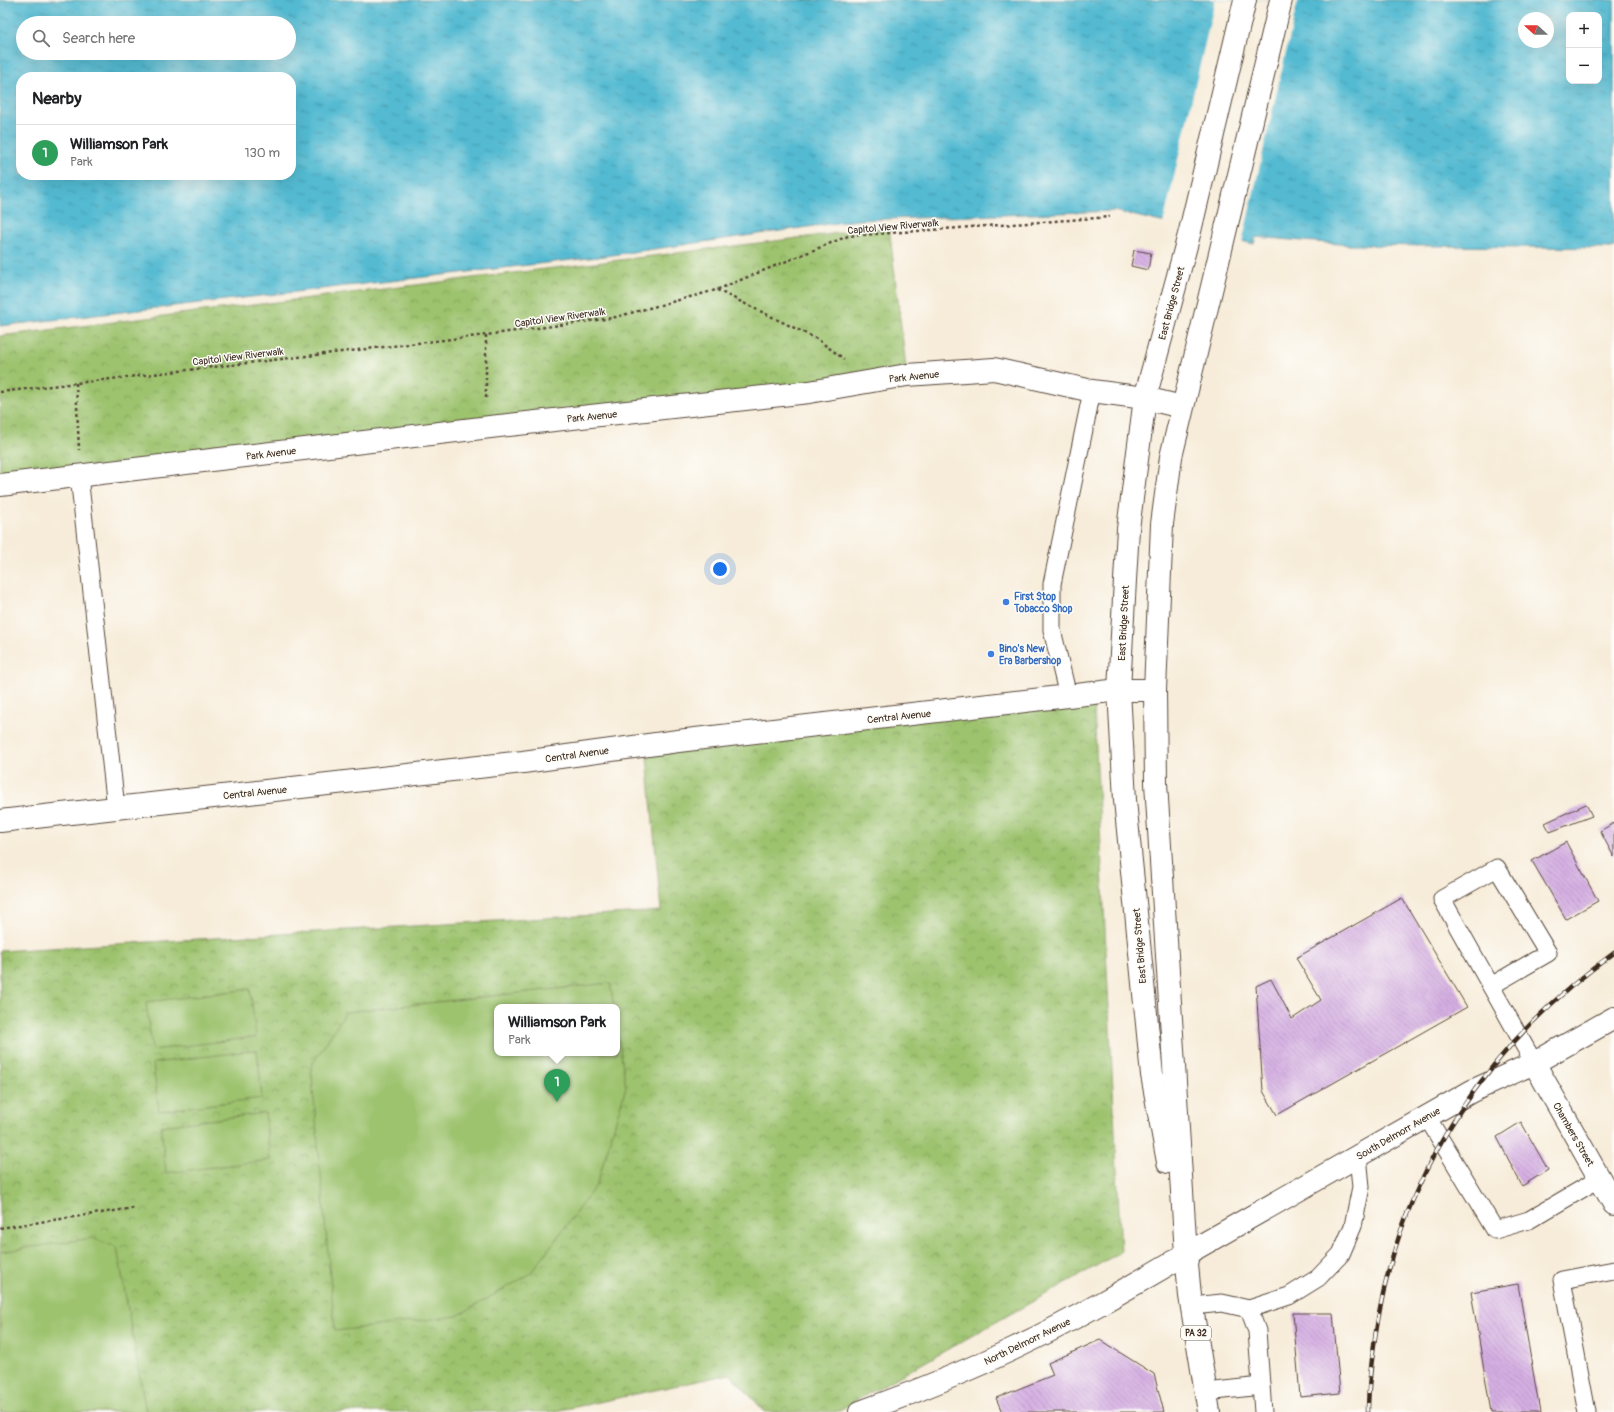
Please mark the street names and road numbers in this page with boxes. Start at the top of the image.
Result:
street label: Capitol View Riverwalk [847,217,940,237]
street label: East Bridge Street [1156,264,1188,341]
street label: Capitol View Riverwalk [514,306,607,330]
street label: Capitol View Riverwalk [192,345,285,369]
street label: Park Avenue [888,368,940,386]
street label: Park Avenue [566,408,618,426]
street label: Park Avenue [245,445,297,463]
street label: East Bridge Street [1116,584,1132,661]
street label: Central Avenue [867,708,932,726]
street label: Central Avenue [545,745,610,765]
street label: Central Avenue [223,784,288,802]
street label: East Bridge Street [1131,907,1149,984]
street label: Chambers Street [1550,1101,1597,1169]
street label: South Delmorr Avenue [1354,1105,1443,1163]
street label: North Delmorr Avenue [982,1316,1073,1368]
road number: PA 32 [1181,1326,1211,1340]

